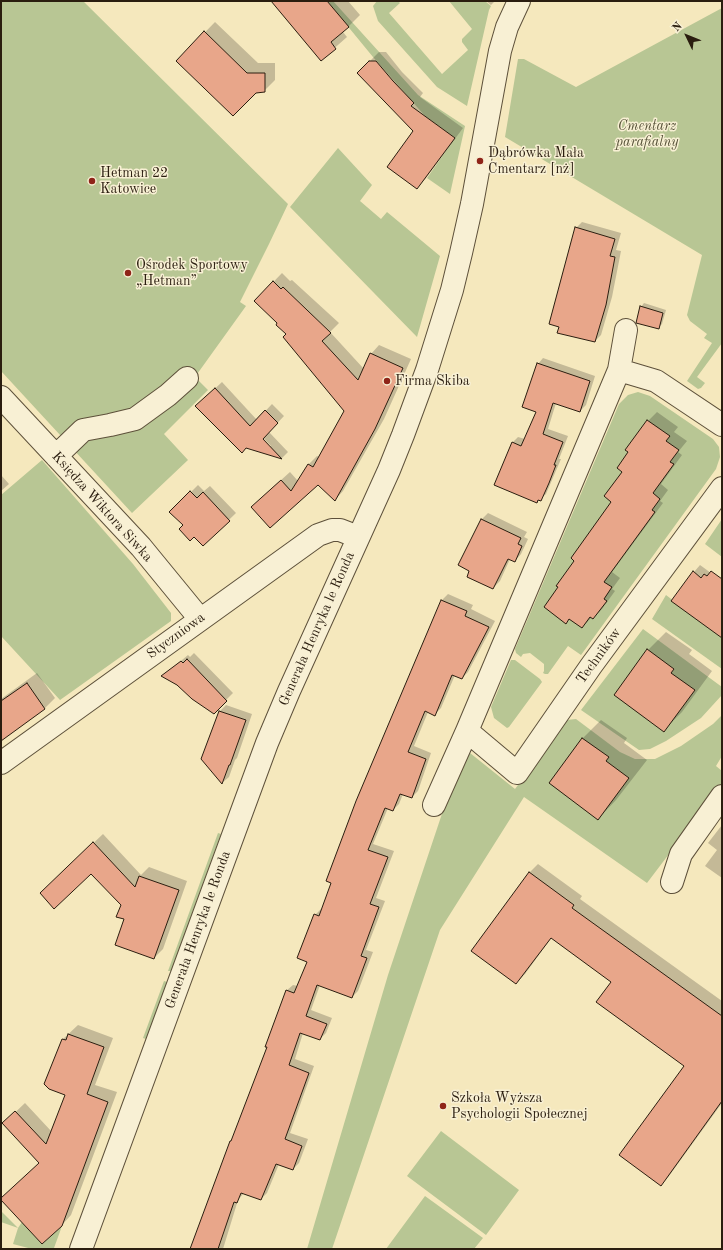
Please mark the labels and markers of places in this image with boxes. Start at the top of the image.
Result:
place label: Dąbrówka Mała Cmentarz [nż] [488,145,584,178]
marker: Dąbrówka Mała Cmentarz [nż] [475,156,485,166]
place label: Hetman 22 Katowice [100,165,168,198]
marker: Hetman 22 Katowice [87,176,97,186]
place label: Ośrodek Sportowy „Hetman” [136,257,248,290]
marker: Ośrodek Sportowy „Hetman” [123,268,133,278]
place label: Firma Skiba [395,373,470,389]
marker: Firma Skiba [382,376,392,386]
place label: Szkoła Wyższa Psychologii Społecznej [451,1090,588,1122]
marker: Szkoła Wyższa Psychologii Społecznej [438,1101,448,1111]

